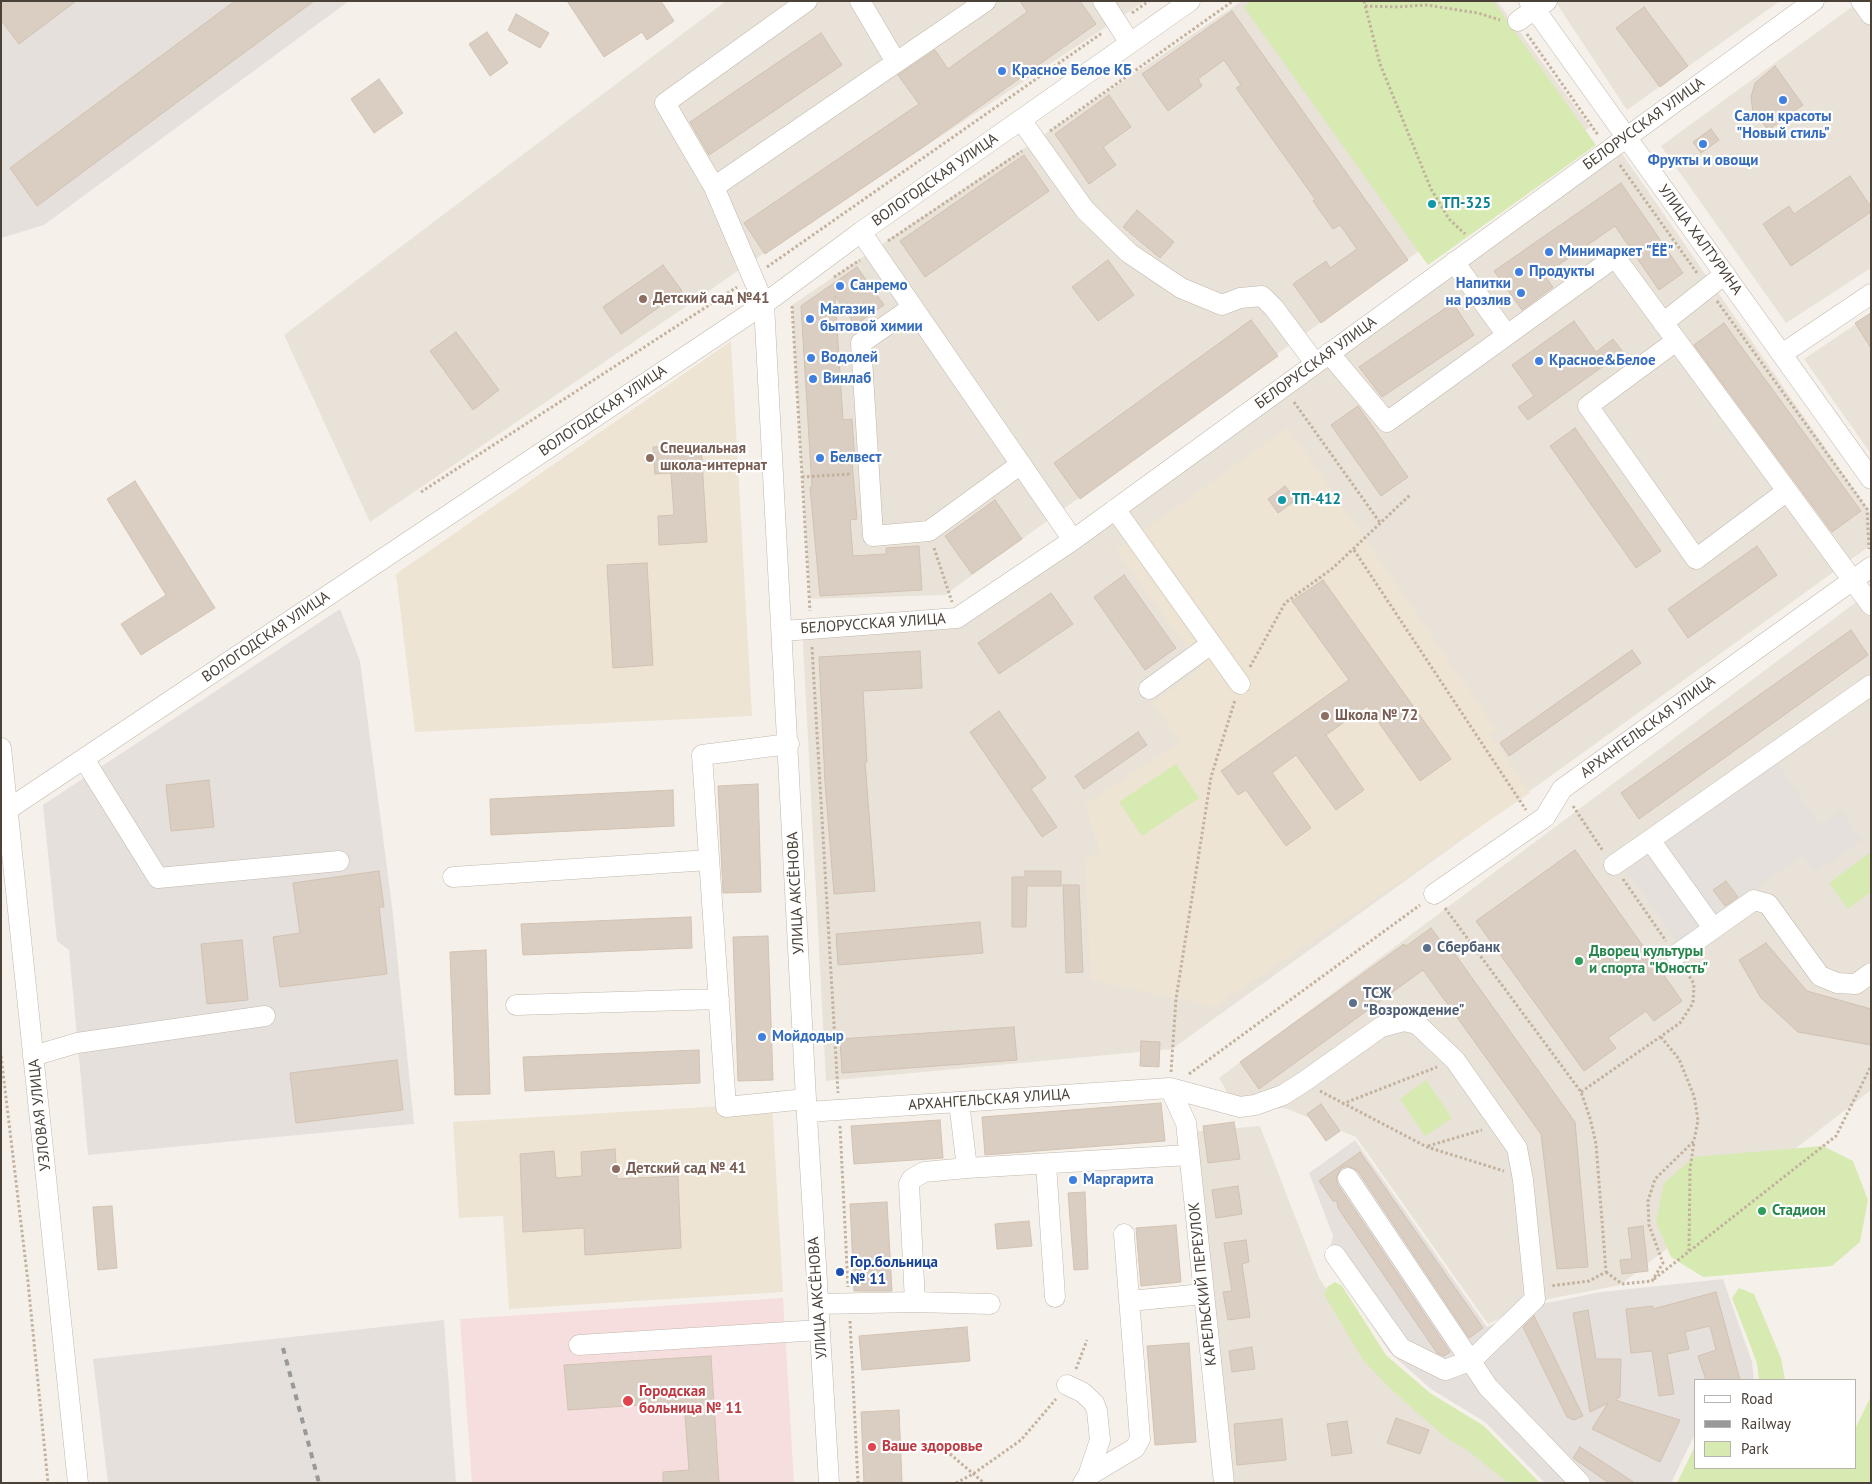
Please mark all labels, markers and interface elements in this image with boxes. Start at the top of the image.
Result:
place label: Красное Белое КБ [1012,62,1132,80]
marker: Красное Белое КБ [996,65,1008,77]
street label: БЕЛОРУССКАЯ УЛИЦА [1580,74,1708,174]
marker: Салон красоты "Новый стиль" [1777,94,1789,106]
place label: Салон красоты "Новый стиль" [1734,108,1832,143]
street label: ВОЛОГОДСКАЯ УЛИЦА [869,130,1001,230]
marker: Фрукты и овощи [1697,138,1709,150]
place label: Фрукты и овощи [1648,152,1758,170]
street label: УЛИЦА ХАЛТУРИНА [1654,181,1746,299]
place label: ТП-325 [1442,195,1491,213]
marker: ТП-325 [1426,198,1438,210]
place label: Минимаркет "ЁЁ" [1559,243,1673,261]
marker: Минимаркет "ЁЁ" [1543,246,1555,258]
place label: Продукты [1529,263,1595,281]
marker: Продукты [1513,266,1525,278]
place label: Напитки на розлив [1446,275,1511,310]
place label: Санремо [850,277,908,295]
marker: Санремо [834,280,846,292]
marker: Напитки на розлив [1515,287,1527,299]
place label: Детский сад №41 [653,290,770,308]
marker: Детский сад №41 [637,293,649,305]
place label: Магазин бытовой химии [820,301,923,336]
marker: Магазин бытовой химии [804,313,816,325]
street label: БЕЛОРУССКАЯ УЛИЦА [1252,313,1380,413]
place label: Водолей [821,349,878,367]
marker: Водолей [805,352,817,364]
place label: Красное&Белое [1549,352,1656,370]
marker: Красное&Белое [1533,355,1545,367]
street label: ВОЛОГОДСКАЯ УЛИЦА [536,362,670,460]
place label: Винлаб [823,370,871,388]
marker: Винлаб [807,373,819,385]
place label: Специальная школа-интернат [660,440,767,475]
place label: Белвест [830,449,882,467]
marker: Специальная школа-интернат [644,452,656,464]
marker: Белвест [814,452,826,464]
place label: ТП-412 [1292,491,1341,509]
marker: ТП-412 [1276,494,1288,506]
street label: ВОЛОГОДСКАЯ УЛИЦА [199,588,333,686]
street label: БЕЛОРУССКАЯ УЛИЦА [800,610,946,638]
street label: АРХАНГЕЛЬСКАЯ УЛИЦА [1577,672,1719,782]
place label: Школа № 72 [1335,707,1418,725]
marker: Школа № 72 [1319,710,1331,722]
street label: УЛИЦА АКСЁНОВА [784,831,808,955]
place label: Сбербанк [1437,939,1500,957]
marker: Сбербанк [1421,942,1433,954]
place label: Дворец культуры и спорта "Юность" [1589,943,1708,978]
marker: Дворец культуры и спорта "Юность" [1573,955,1585,967]
place label: ТСЖ "Возрождение" [1363,985,1465,1020]
marker: ТСЖ "Возрождение" [1347,997,1359,1009]
place label: Мойдодыр [772,1028,844,1046]
marker: Мойдодыр [756,1031,768,1043]
street label: УЗЛОВАЯ УЛИЦА [25,1058,55,1172]
street label: АРХАНГЕЛЬСКАЯ УЛИЦА [907,1085,1071,1115]
place label: Детский сад № 41 [626,1160,746,1178]
marker: Детский сад № 41 [610,1163,622,1175]
place label: Маргарита [1083,1171,1154,1189]
marker: Маргарита [1067,1174,1079,1186]
street label: КАРЕЛЬСКИЙ ПЕРЕУЛОК [1185,1201,1221,1367]
place label: Стадион [1772,1202,1826,1220]
marker: Стадион [1756,1205,1768,1217]
street label: УЛИЦА АКСЁНОВА [805,1236,831,1360]
place label: Гор.больница № 11 [850,1254,938,1289]
marker: Гор.больница № 11 [834,1266,846,1278]
legend [1694,1379,1857,1469]
place label: Городская больница № 11 [639,1383,742,1418]
text: Road [1741,1389,1773,1408]
marker: Городская больница № 11 [621,1394,635,1408]
text: Railway [1741,1414,1791,1433]
place label: Ваше здоровье [882,1438,983,1456]
text: Park [1741,1439,1769,1458]
marker: Ваше здоровье [866,1441,878,1453]

